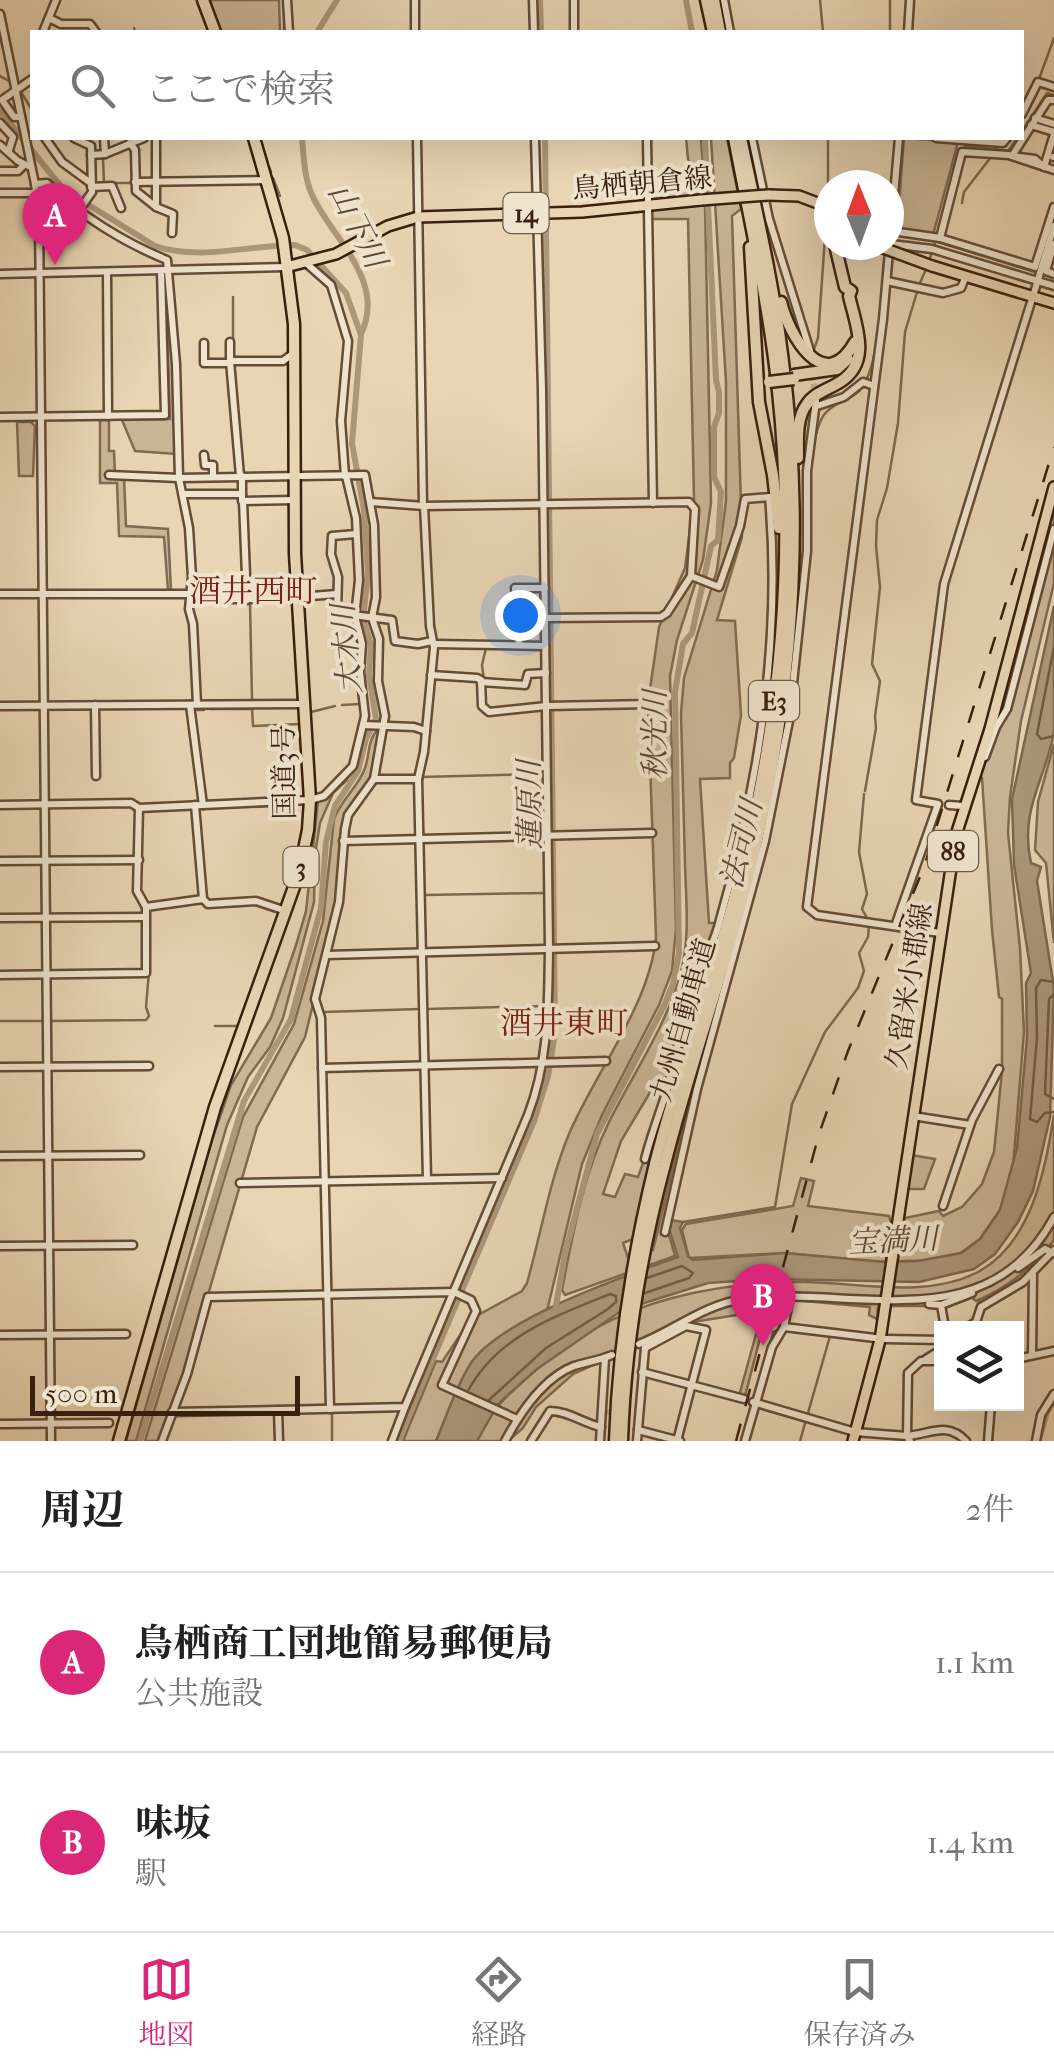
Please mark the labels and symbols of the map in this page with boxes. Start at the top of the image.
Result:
street label: 鳥栖朝倉線 [571,160,713,206]
north arrow [814,170,904,260]
water label: 山下川 [321,178,394,277]
pin: A [22,182,88,265]
road number: 14 [504,193,548,233]
district label: 酒井西町 [189,573,317,610]
your location [495,590,546,641]
water label: 大木川 [325,600,368,695]
road number: E3 [749,681,799,721]
water label: 秋光川 [638,687,673,780]
street label: 国道3号 [267,724,301,820]
water label: 蓮原川 [512,757,548,850]
water label: 法司川 [714,793,771,892]
road number: 88 [928,831,978,871]
road number: 3 [284,847,318,887]
street label: 久留米小郡線 [880,900,938,1072]
street label: 九州自動車道 [644,935,722,1105]
district label: 酒井東町 [500,1005,628,1042]
water label: 宝満川 [847,1221,942,1261]
pin: B [730,1264,796,1346]
scale bar [30,1371,300,1416]

